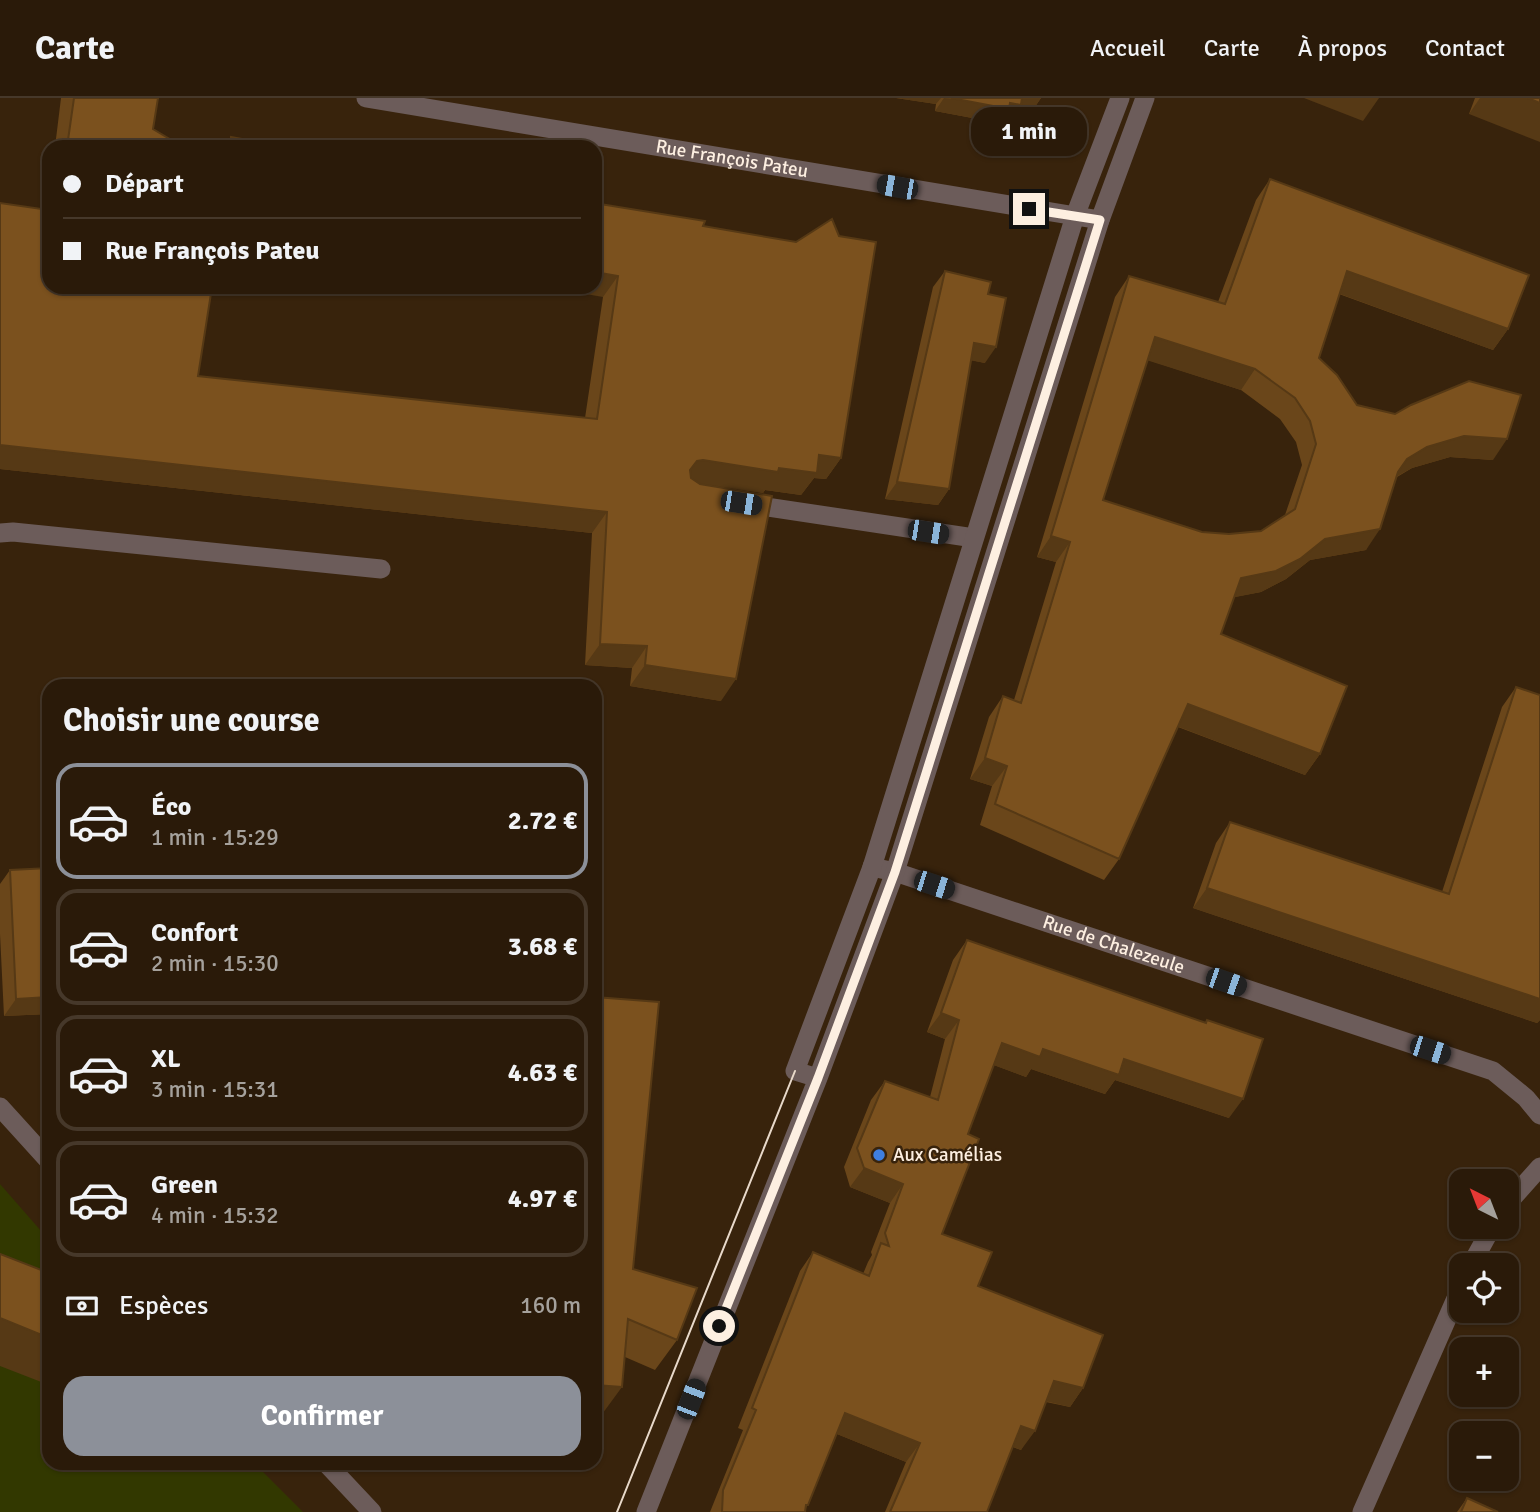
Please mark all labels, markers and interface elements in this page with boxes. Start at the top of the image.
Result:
text: Carte [35,28,115,69]
text: Accueil [1090,33,1166,63]
text: Carte [1204,33,1260,63]
text: À propos [1298,33,1387,63]
text: Contact [1425,33,1505,63]
callout: 1 min [971,108,1087,156]
text: 1 min [1001,117,1057,146]
street label: Rue François Pateu [654,134,810,183]
text: Départ [105,168,184,200]
car [875,173,920,201]
route end [1013,193,1045,225]
text: Rue François Pateu [105,235,320,267]
car [719,489,764,517]
car [906,518,951,546]
text: Choisir une course [63,701,320,740]
icon: car [67,790,130,853]
text: Éco [151,791,191,823]
text: 2.72 € [508,805,577,837]
text: 1 min · 15:29 [151,823,279,852]
car [911,869,958,901]
street label: Rue de Chalezeule [1040,910,1188,980]
icon: car [67,916,130,979]
text: Confort [151,917,238,949]
text: 3.68 € [508,931,577,963]
text: 2 min · 15:30 [151,949,279,978]
car [1203,965,1250,999]
car [1407,1034,1454,1066]
icon: car [67,1042,130,1105]
text: XL [151,1043,181,1075]
text: 4.63 € [508,1057,577,1089]
text: 3 min · 15:31 [151,1075,279,1104]
place label: Aux Camélias [893,1143,1002,1167]
marker: Aux Camélias [871,1147,887,1163]
icon: car [67,1168,130,1231]
text: Green [151,1169,218,1201]
north arrow [1449,1169,1519,1239]
map controls [1449,1169,1519,1491]
text: 4.97 € [508,1183,577,1215]
text: 4 min · 15:32 [151,1201,279,1230]
button: locate [1449,1253,1519,1323]
icon: cash [63,1287,101,1325]
text: Espèces [119,1290,208,1322]
text: 160 m [520,1291,581,1320]
route start [703,1310,735,1342]
button: + [1449,1337,1519,1407]
button: Confirmer [63,1376,581,1456]
car [674,1376,709,1422]
button: − [1449,1421,1519,1491]

